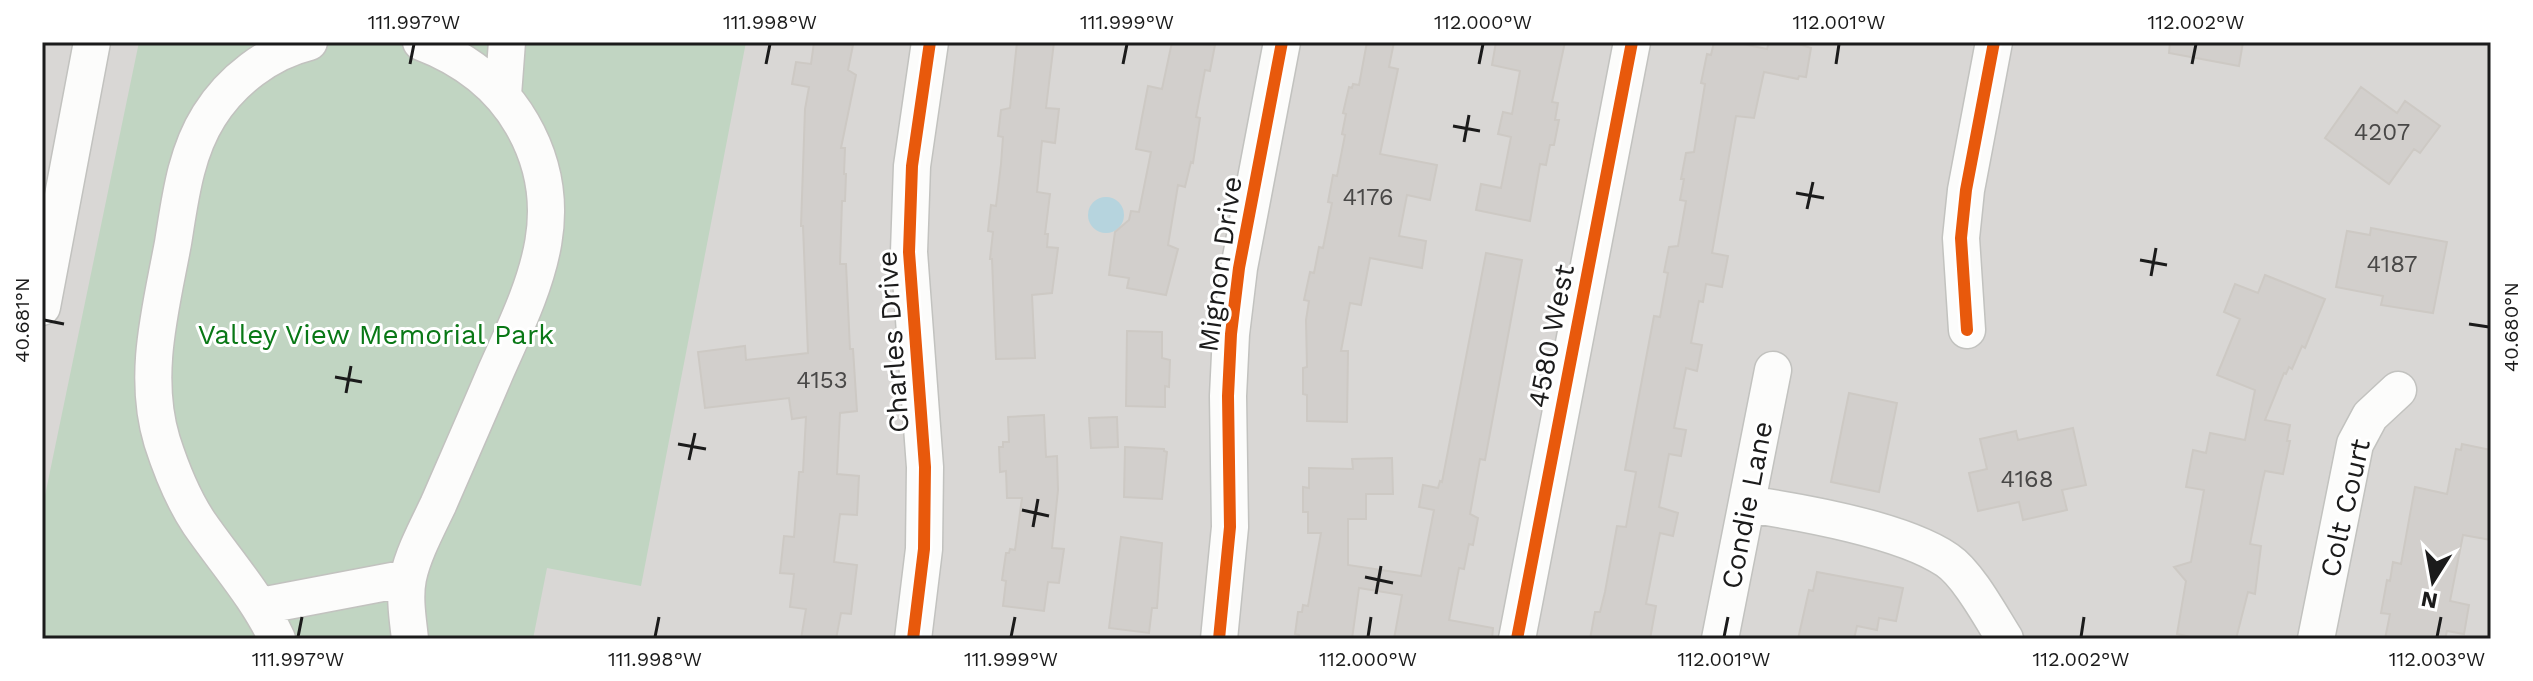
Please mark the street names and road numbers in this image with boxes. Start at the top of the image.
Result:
street label: Mignon Drive [1191,174,1249,354]
street label: Charles Drive [870,250,916,434]
street label: 4580 West [1521,261,1581,411]
street label: Condie Lane [1715,418,1779,592]
street label: Colt Court [2313,435,2377,580]

